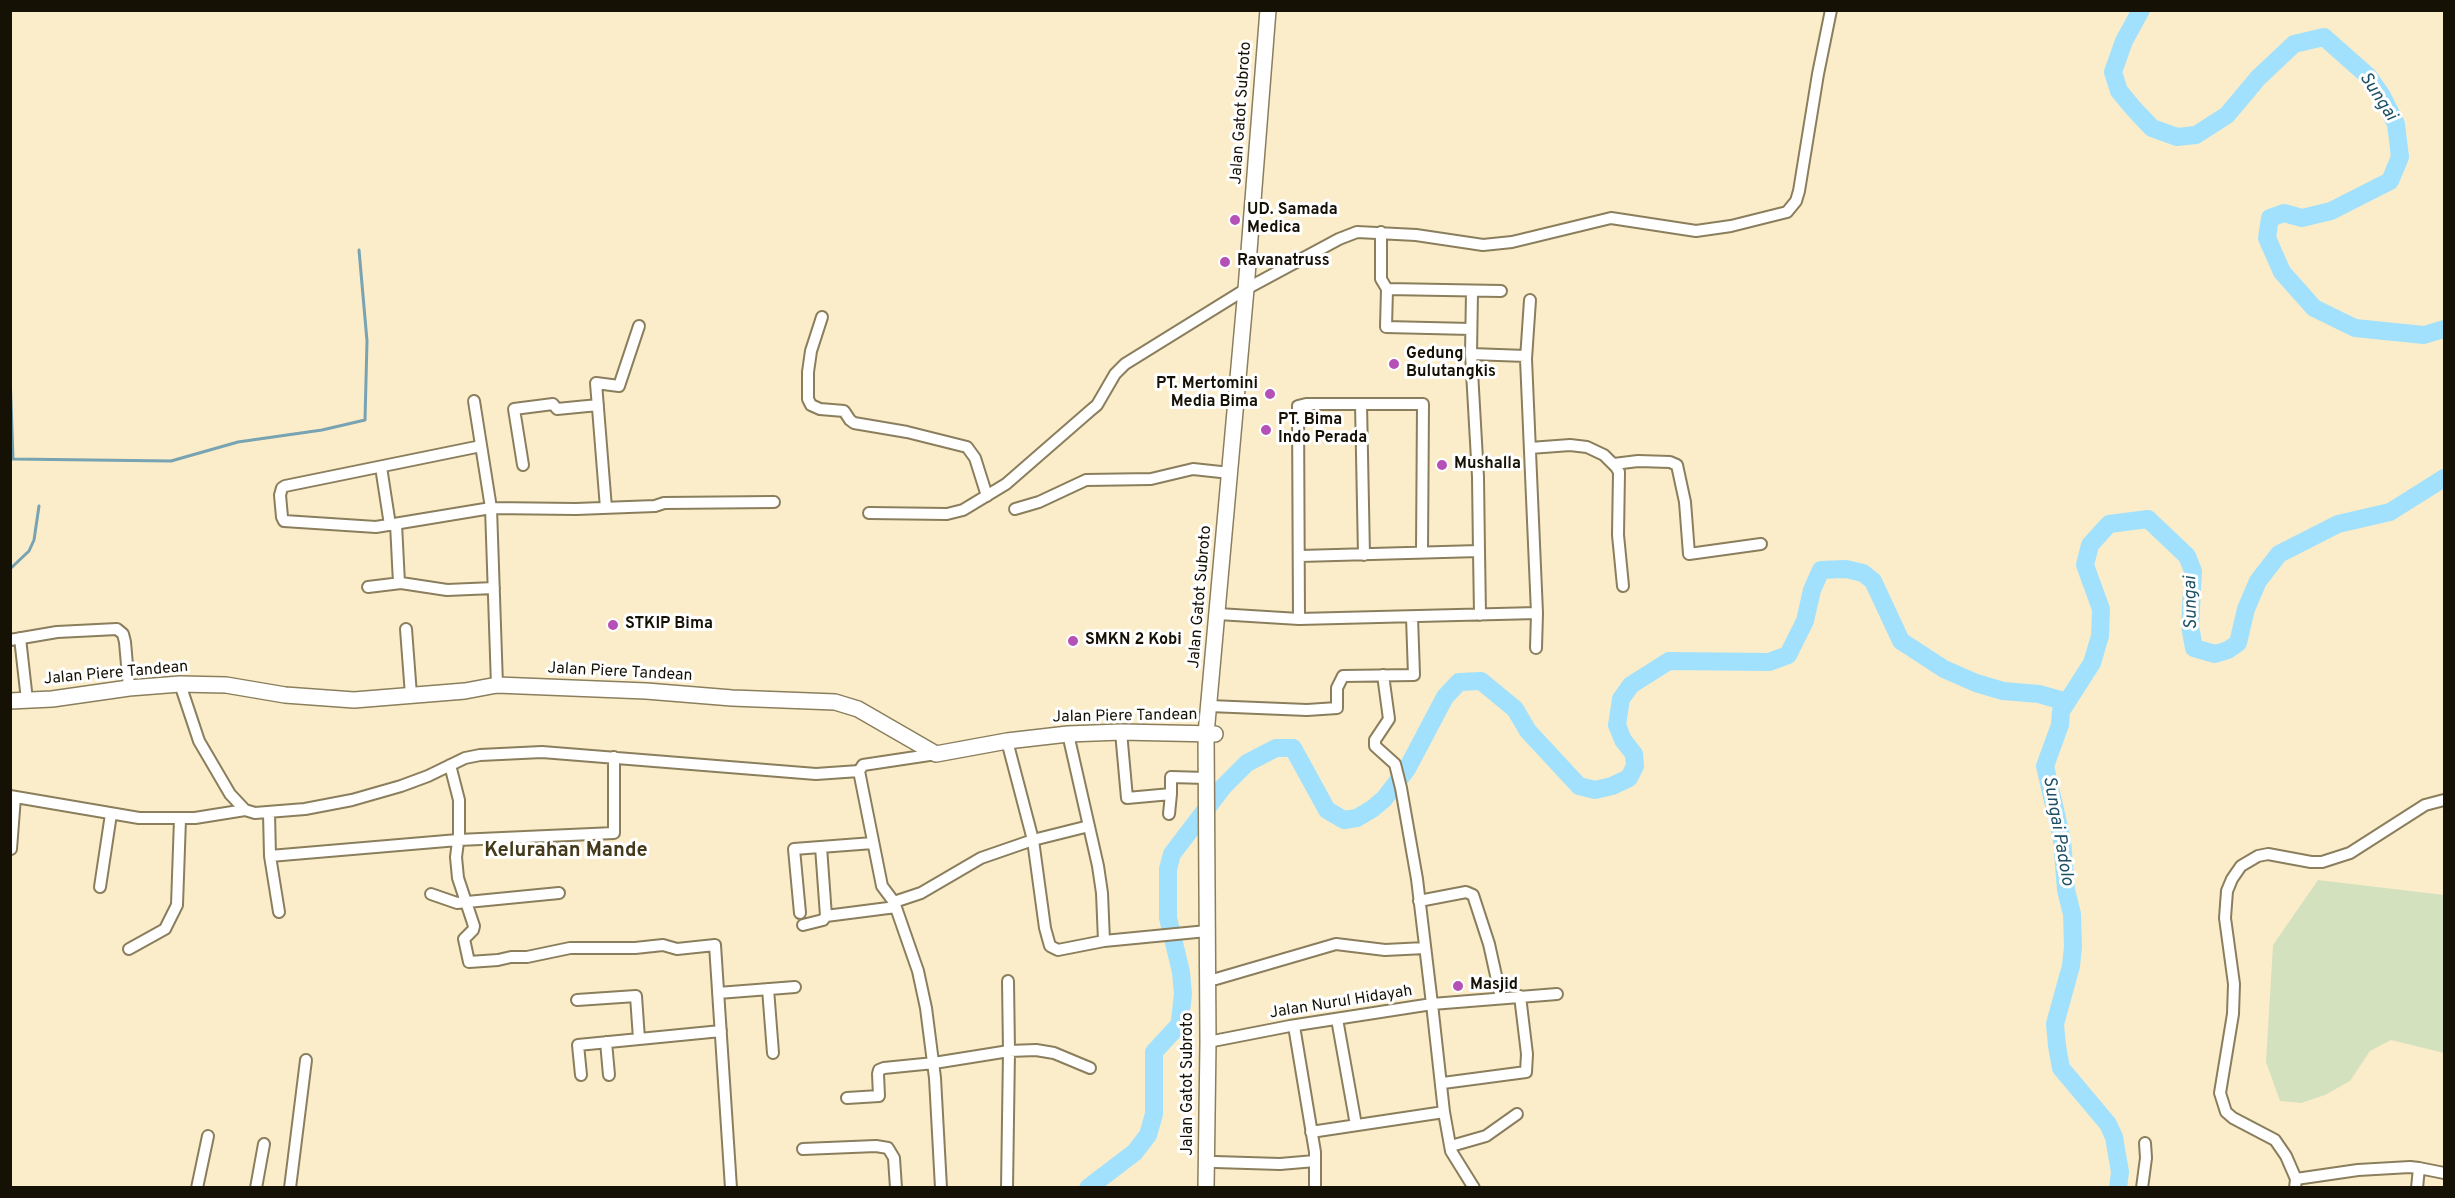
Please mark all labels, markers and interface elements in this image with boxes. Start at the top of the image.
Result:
street label: Jalan Gatot Subroto [1227,41,1257,185]
water label: Sungai [2353,69,2401,125]
place label: UD. Samada Medica [1247,201,1338,239]
marker: UD. Samada Medica [1228,213,1242,227]
place label: Ravanatruss [1237,252,1330,272]
marker: Ravanatruss [1218,255,1232,269]
place label: Gedung Bulutangkis [1406,345,1496,383]
marker: Gedung Bulutangkis [1387,357,1401,371]
place label: PT. Mertomini Media Bima [1156,375,1258,413]
marker: PT. Mertomini Media Bima [1263,387,1277,401]
place label: PT. Bima Indo Perada [1278,411,1367,449]
marker: PT. Bima Indo Perada [1259,423,1273,437]
place label: Mushalla [1454,455,1521,475]
marker: Mushalla [1435,458,1449,472]
street label: Jalan Gatot Subroto [1185,525,1217,669]
water label: Sungai [2181,576,2203,630]
place label: STKIP Bima [625,615,713,635]
marker: STKIP Bima [606,618,620,632]
place label: SMKN 2 Kobi [1085,631,1182,651]
marker: SMKN 2 Kobi [1066,634,1080,648]
street label: Jalan Piere Tandean [43,658,189,690]
street label: Jalan Piere Tandean [547,660,693,686]
street label: Jalan Piere Tandean [1052,706,1198,728]
water label: Sungai Padolo [2037,775,2077,887]
district label: Kelurahan Mande [484,840,648,864]
place label: Masjid [1470,976,1518,996]
marker: Masjid [1451,979,1465,993]
street label: Jalan Nurul Hidayah [1268,982,1414,1024]
street label: Jalan Gatot Subroto [1179,1012,1199,1156]

